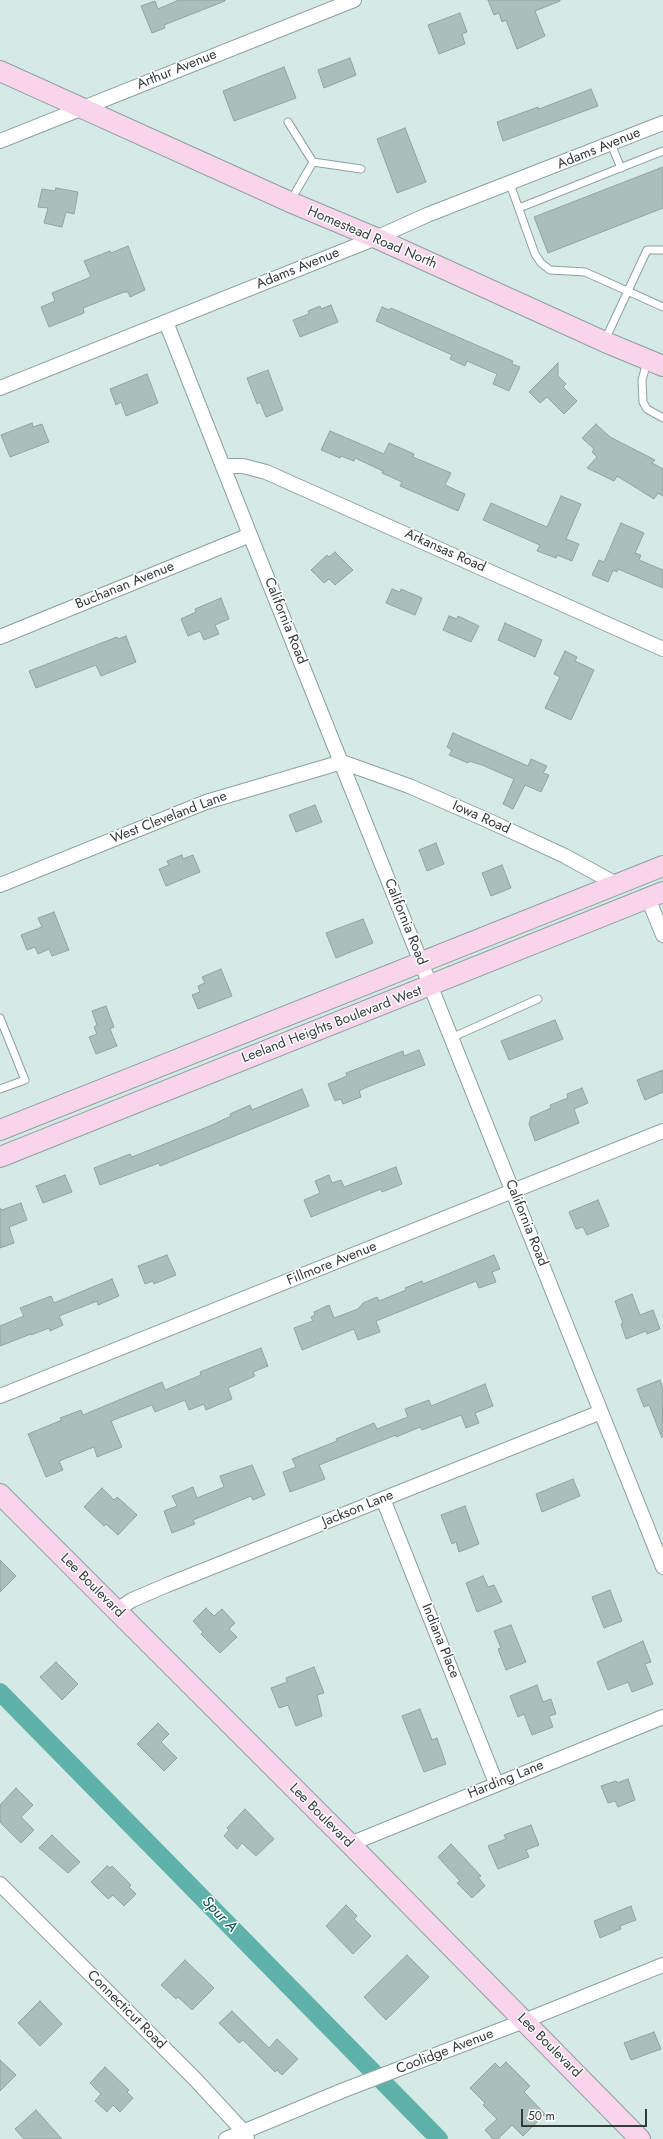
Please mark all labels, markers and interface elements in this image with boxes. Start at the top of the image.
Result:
street label: Arthur Avenue [135,46,219,94]
street label: Adams Avenue [555,125,643,173]
street label: Homestead Road North [305,203,439,273]
street label: Adams Avenue [254,245,342,293]
street label: Arkansas Road [402,526,488,576]
street label: Buchanan Avenue [73,559,177,613]
street label: California Road [260,575,310,667]
street label: West Cleveland Lane [108,788,230,848]
street label: Iowa Road [449,798,513,838]
street label: California Road [380,876,430,968]
street label: Leeland Heights Boulevard West [240,983,424,1067]
street label: California Road [501,1177,551,1269]
street label: Fillmore Avenue [285,1238,379,1290]
street label: Jackson Lane [320,1487,396,1531]
street label: Lee Boulevard [56,1550,128,1622]
street label: Indiana Place [417,1601,463,1681]
street label: Harding Lane [466,1757,546,1803]
street label: Lee Boulevard [285,1780,357,1852]
water label: Spur A [198,1893,240,1937]
street label: Connecticut Road [83,1967,169,2053]
street label: Lee Boulevard [513,2010,585,2082]
street label: Coolidge Avenue [394,2026,496,2078]
scale bar [523,2101,649,2127]
text: 50 m [528,2107,555,2125]

